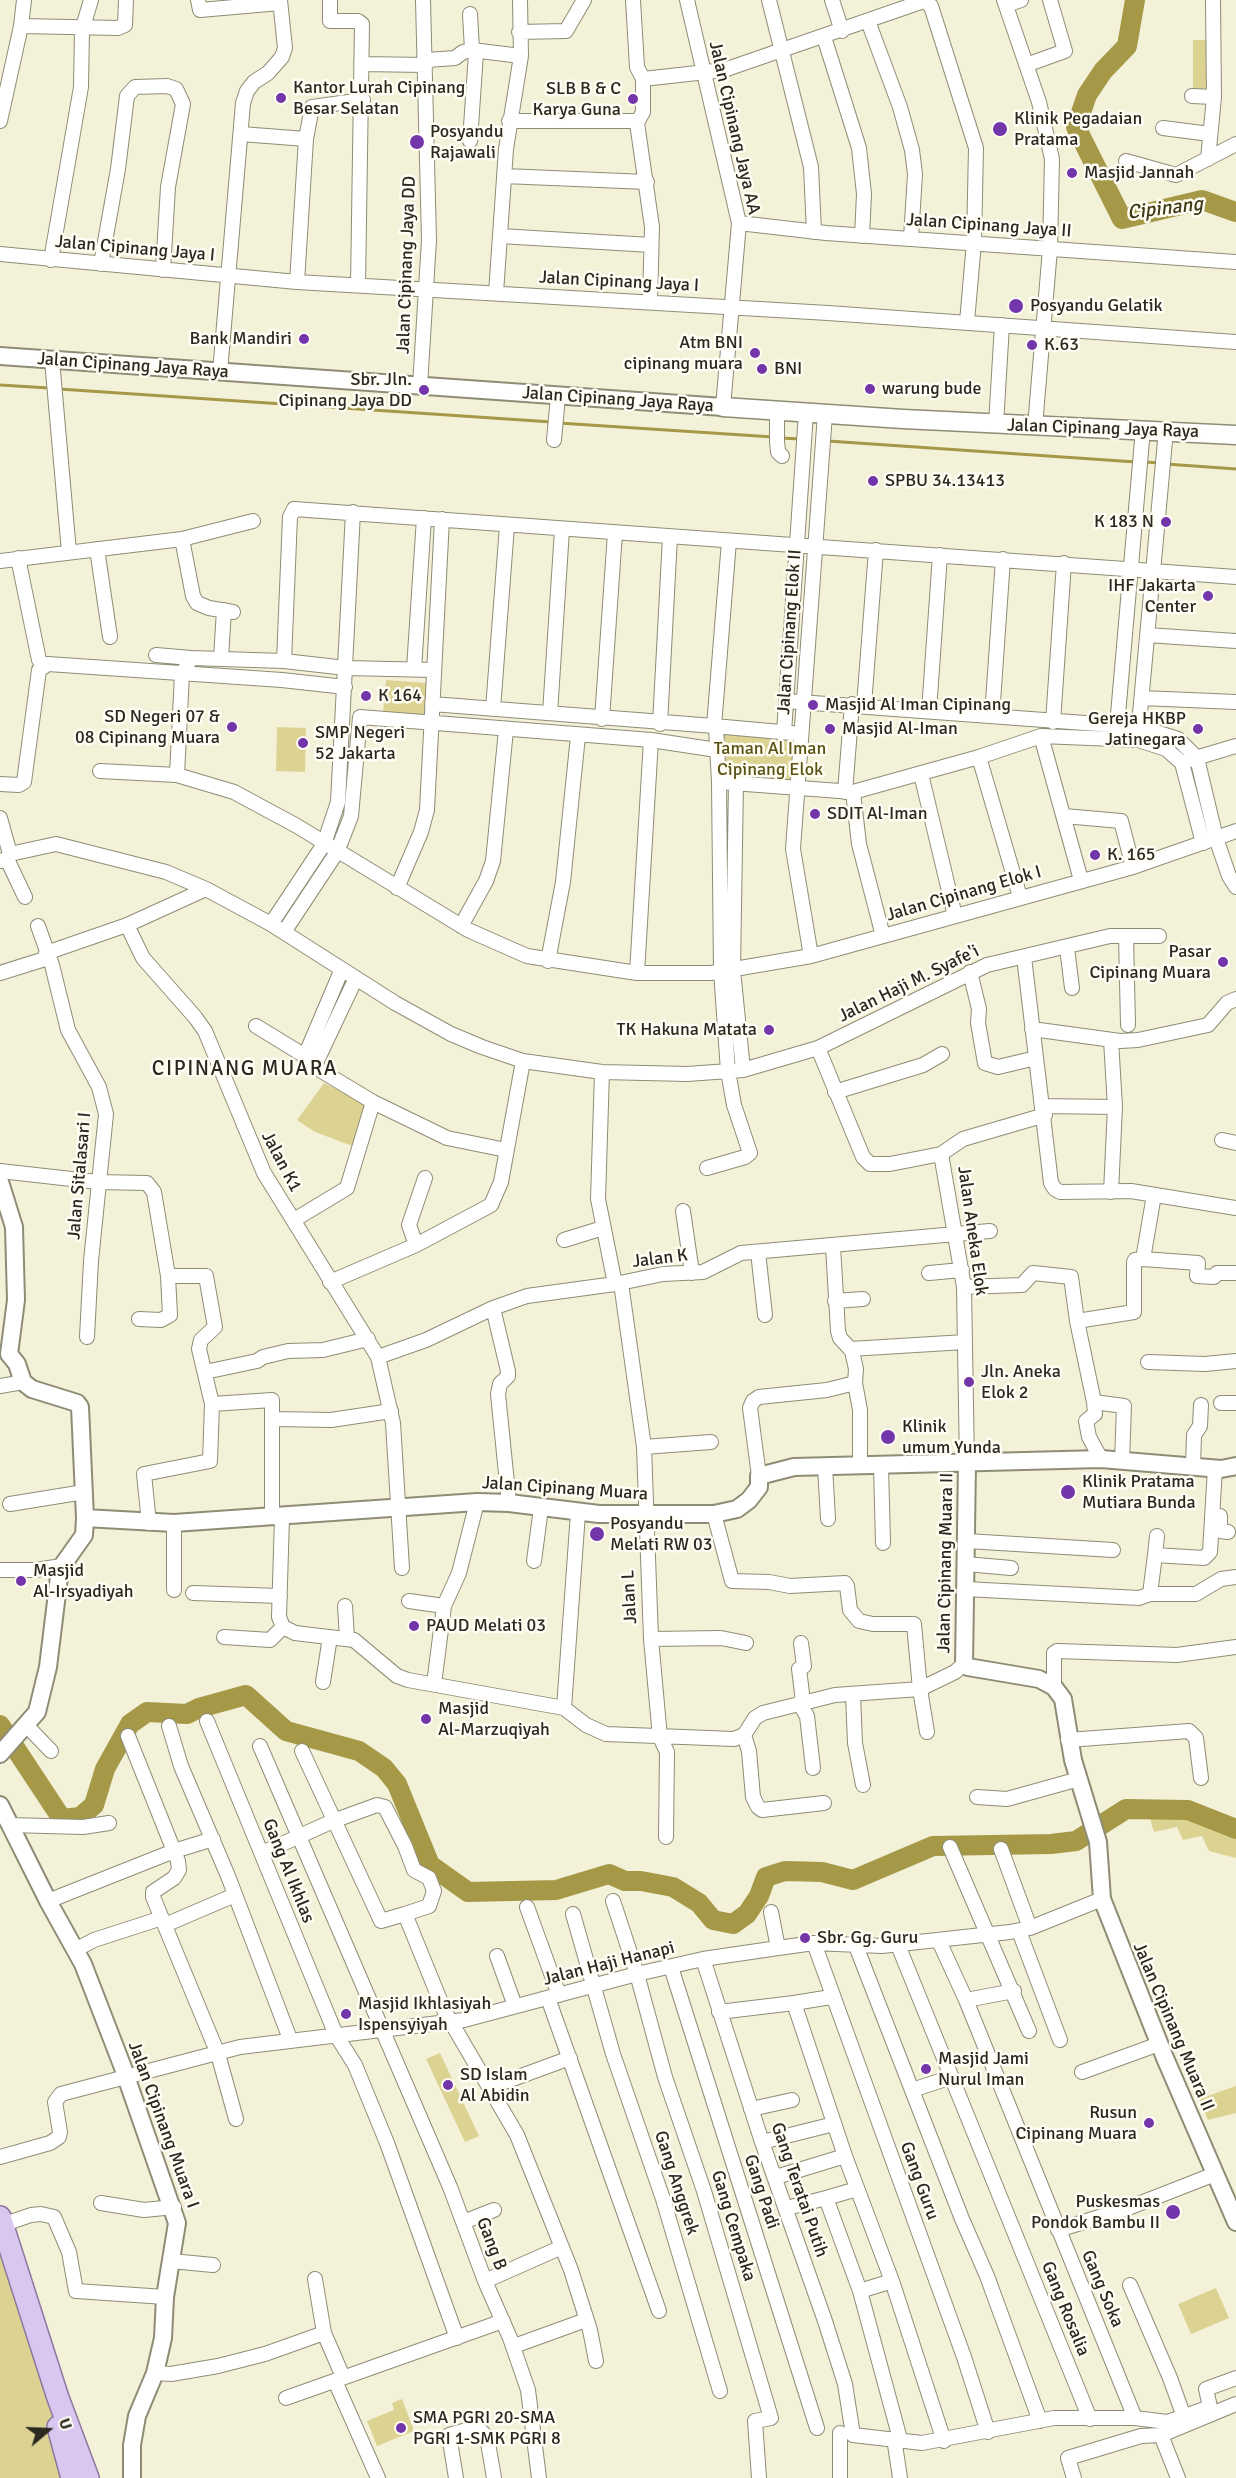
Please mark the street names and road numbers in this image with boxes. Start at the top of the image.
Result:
street label: Jalan Cipinang Jaya AA [704,39,764,217]
street label: Jalan Cipinang Jaya DD [393,175,421,355]
street label: Jalan Cipinang Jaya II [906,209,1072,243]
street label: Jalan Cipinang Jaya I [54,231,216,267]
street label: Jalan Cipinang Jaya I [538,267,700,297]
street label: Jalan Cipinang Jaya Raya [36,349,230,383]
street label: Jalan Cipinang Jaya Raya [521,383,715,417]
street label: Jalan Cipinang Jaya Raya [1007,415,1199,443]
street label: Jalan Cipinang Elok II [773,549,807,715]
street label: Jalan Cipinang Elok I [884,862,1044,926]
street label: Jalan Haji M. Syafe'i [835,941,983,1027]
street label: Jalan Sitalasari I [64,1111,96,1241]
street label: Jalan K1 [256,1128,306,1196]
street label: Jalan Aneka Elok [952,1165,992,1297]
street label: Jalan K [631,1245,689,1273]
street label: Jalan Cipinang Muara [481,1472,649,1506]
street label: Jalan Cipinang Muara II [934,1472,958,1654]
street label: Jalan L [618,1569,642,1625]
street label: Gang Al Ikhlas [257,1816,319,1926]
street label: Jalan Haji Hanapi [541,1937,677,1991]
street label: Jalan Cipinang Muara II [1128,1939,1218,2115]
street label: Jalan Cipinang Muara I [123,2039,203,2211]
street label: Gang Teratai Putih [766,2120,832,2260]
street label: Gang Anggrek [649,2128,703,2238]
street label: Gang Guru [895,2139,943,2223]
street label: Gang Padi [739,2152,783,2232]
street label: Gang Cempaka [706,2168,760,2284]
street label: Gang B [471,2215,511,2273]
street label: Gang Soka [1076,2247,1128,2331]
street label: Gang Rosalia [1036,2259,1094,2359]

